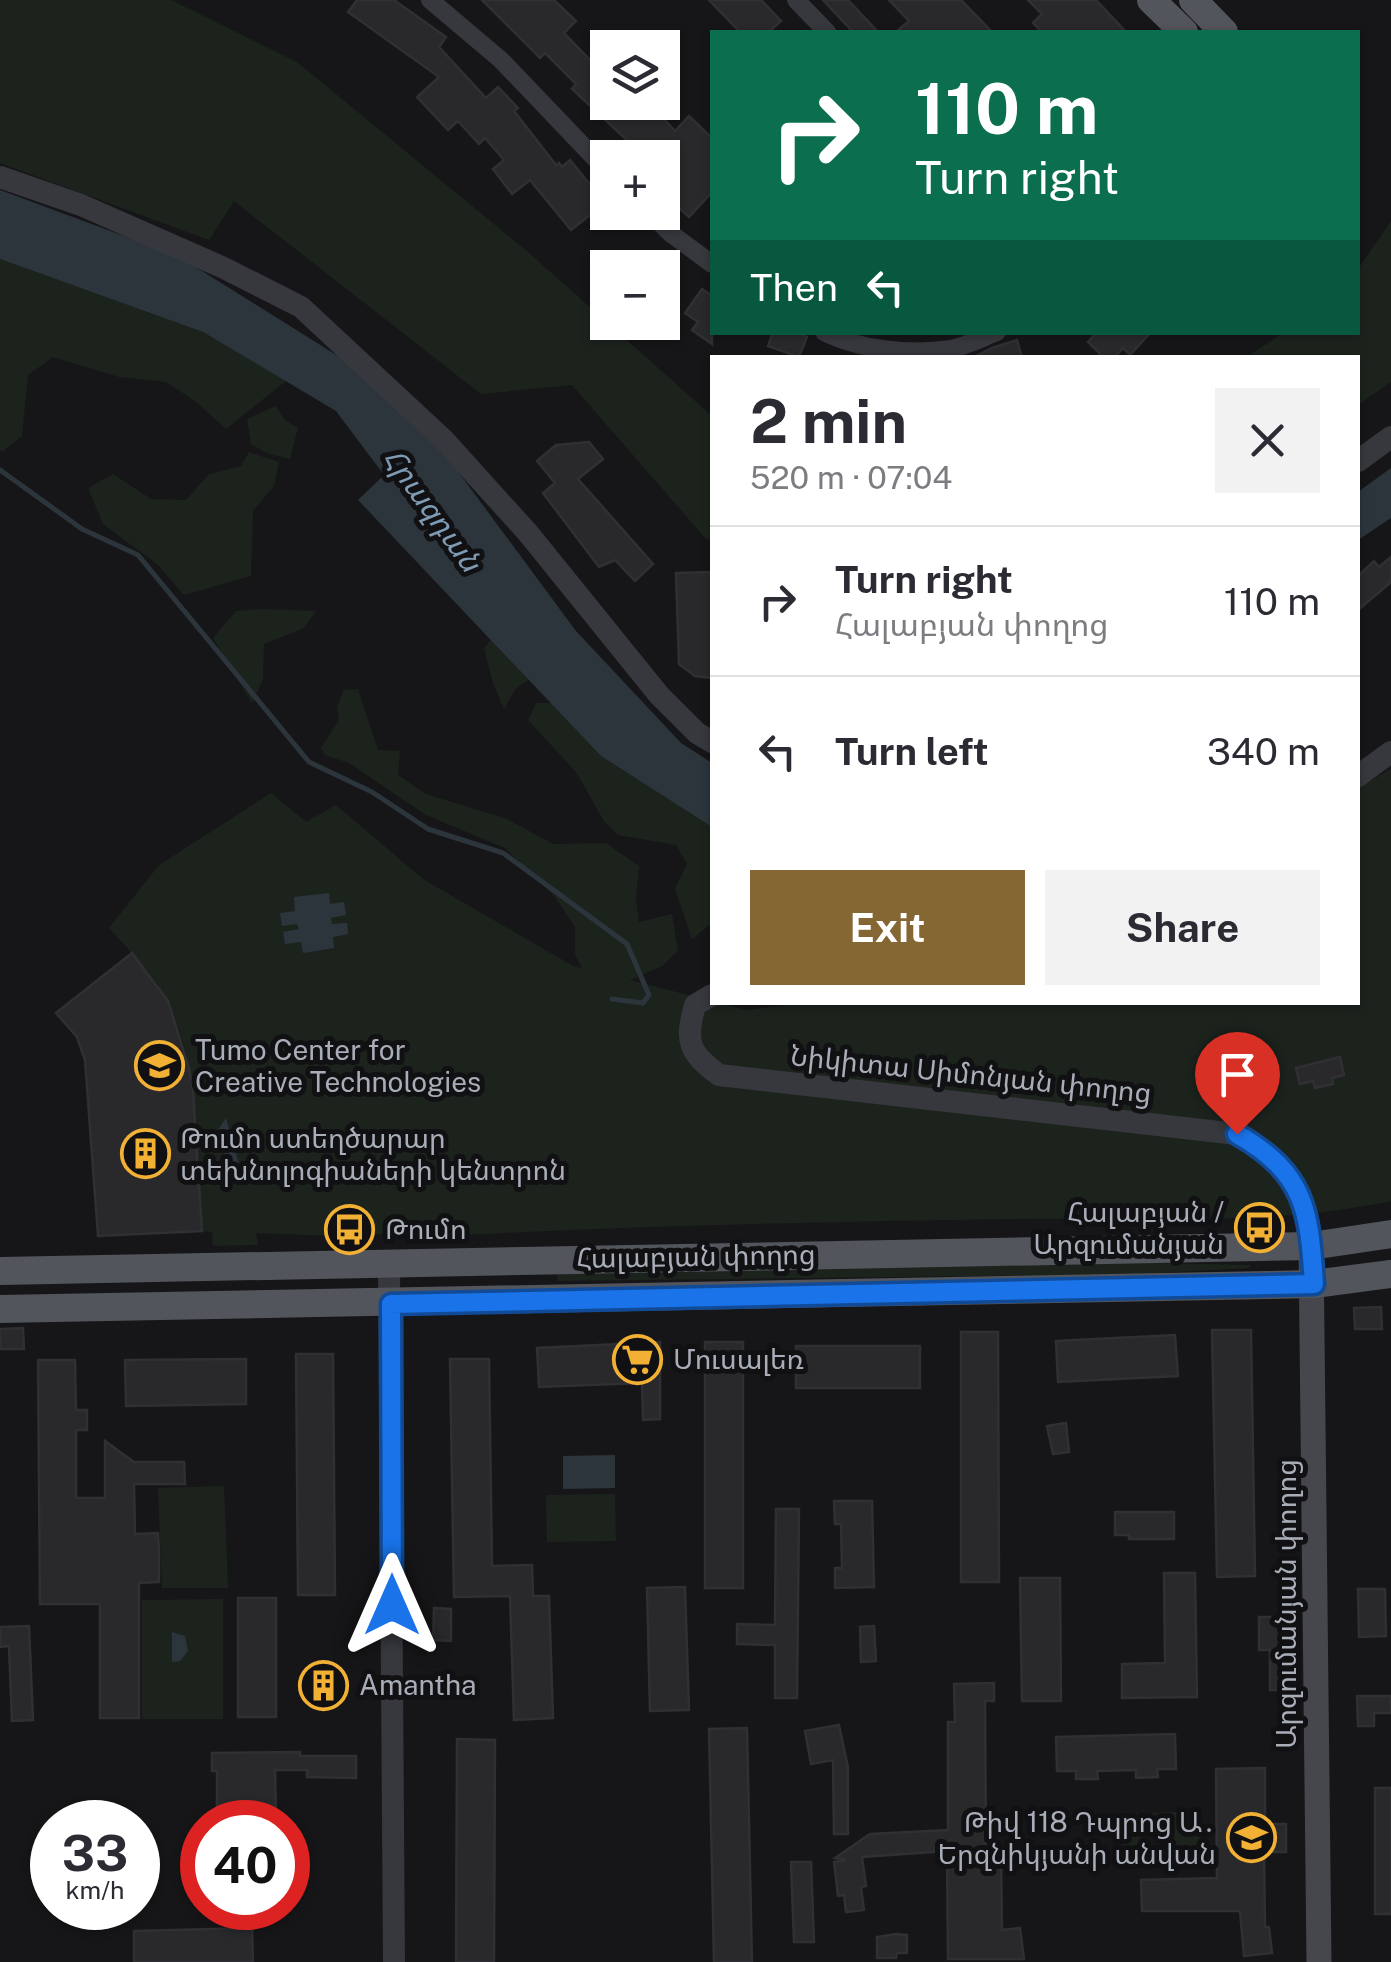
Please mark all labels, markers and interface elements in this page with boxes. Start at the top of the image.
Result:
map controls [590,30,680,340]
button: layers [590,30,680,120]
text: 110 m [915,67,1099,150]
icon: right [750,70,880,200]
button: + [590,140,680,230]
text: Turn right [915,151,1119,204]
button: − [590,250,680,340]
icon: left [858,260,913,315]
text: Then [750,265,838,310]
text: 2 min [750,386,907,457]
button: close [1215,388,1320,493]
water label: Հրազդան [375,441,491,580]
text: 520 m · 07:04 [750,459,952,496]
text: Turn right [835,557,1013,602]
icon: right [750,574,805,629]
text: 110 m [1224,579,1320,624]
text: Հալաբյան փողոց [835,606,1109,643]
icon: left [750,724,805,779]
text: Turn left [835,729,989,774]
text: 340 m [1207,729,1320,774]
button: Exit [750,870,1025,985]
button: Share [1045,870,1320,985]
pin [1195,1032,1280,1135]
place label: Tumo Center for Creative Technologies [195,1033,481,1098]
street label: Նիկիտա Սիմոնյան փողոց [789,1038,1153,1110]
school or university icon: Tumo Center for Creative Technologies [134,1040,186,1092]
icon: arrive [1210,1047,1265,1102]
place label: Թումո ստեղծարար տեխնոլոգիաների կենտրոն [180,1121,566,1187]
building icon: Թումո ստեղծարար տեխնոլոգիաների կենտրոն [119,1128,171,1180]
place label: Հալաբյան / Արզումանյան [1033,1195,1224,1261]
bus stop icon: Հալաբյան / Արզումանյան [1233,1202,1285,1254]
bus stop icon: Թումո [324,1203,376,1255]
place label: Թումո [385,1212,467,1245]
street label: Հալաբյան փողոց [576,1237,816,1275]
supermarket icon: Մուսալեռ [612,1333,664,1385]
place label: Մուսալեռ [673,1342,804,1376]
street label: Արզումանյան փողոց [1269,1459,1303,1749]
position arrow [340,1553,444,1657]
building icon: Amantha [298,1659,350,1711]
place label: Amantha [359,1668,477,1701]
speed limit sign: 40 [180,1800,310,1930]
place label: Թիվ 118 Դպրոց Ա․ Երզնիկյանի անվան [938,1805,1216,1871]
school or university icon: Թիվ 118 Դպրոց Ա․ Երզնիկյանի անվան [1225,1812,1277,1864]
text: 33 [62,1823,128,1882]
text: km/h [66,1875,124,1905]

